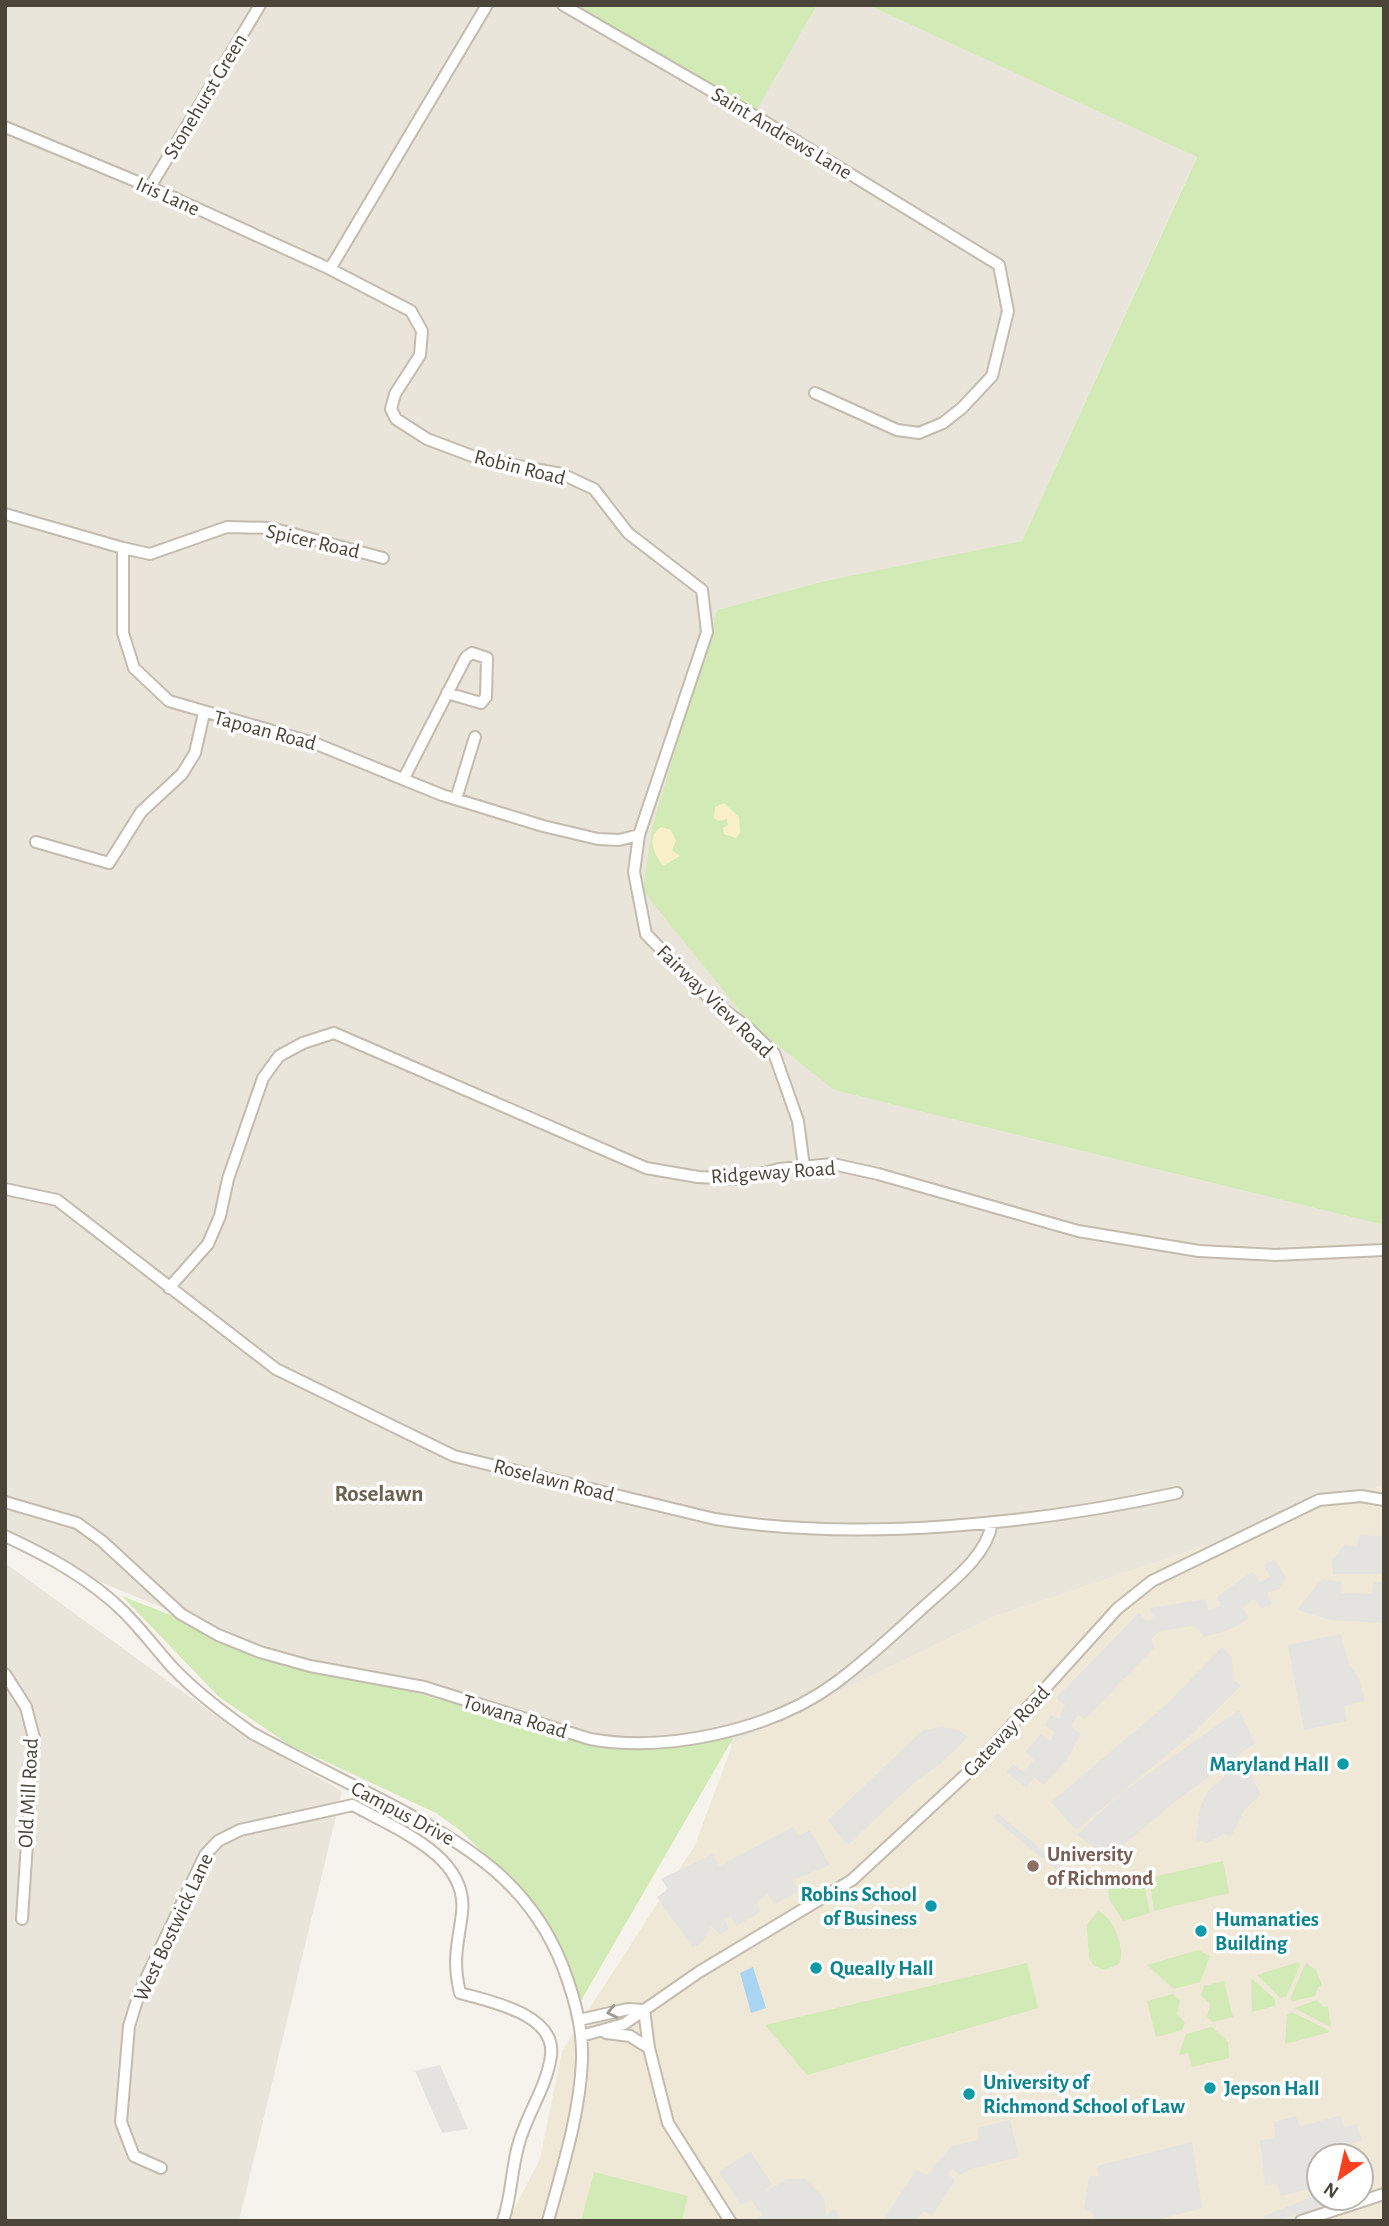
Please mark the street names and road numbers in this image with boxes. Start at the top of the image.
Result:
street label: Stonehurst Green [160,30,251,163]
street label: Saint Andrews Lane [708,83,856,184]
street label: Iris Lane [133,173,203,220]
street label: Robin Road [472,446,568,489]
street label: Spicer Road [264,521,362,562]
street label: Tapoan Road [211,707,318,754]
street label: Fairway View Road [653,941,777,1062]
street label: Ridgeway Road [710,1158,836,1187]
street label: Roselawn Road [491,1455,616,1506]
street label: Gateway Road [959,1682,1054,1781]
street label: Towana Road [460,1691,570,1742]
street label: Old Mill Road [15,1737,42,1849]
street label: Campus Drive [348,1778,458,1849]
street label: West Bostwick Lane [130,1850,217,2004]

